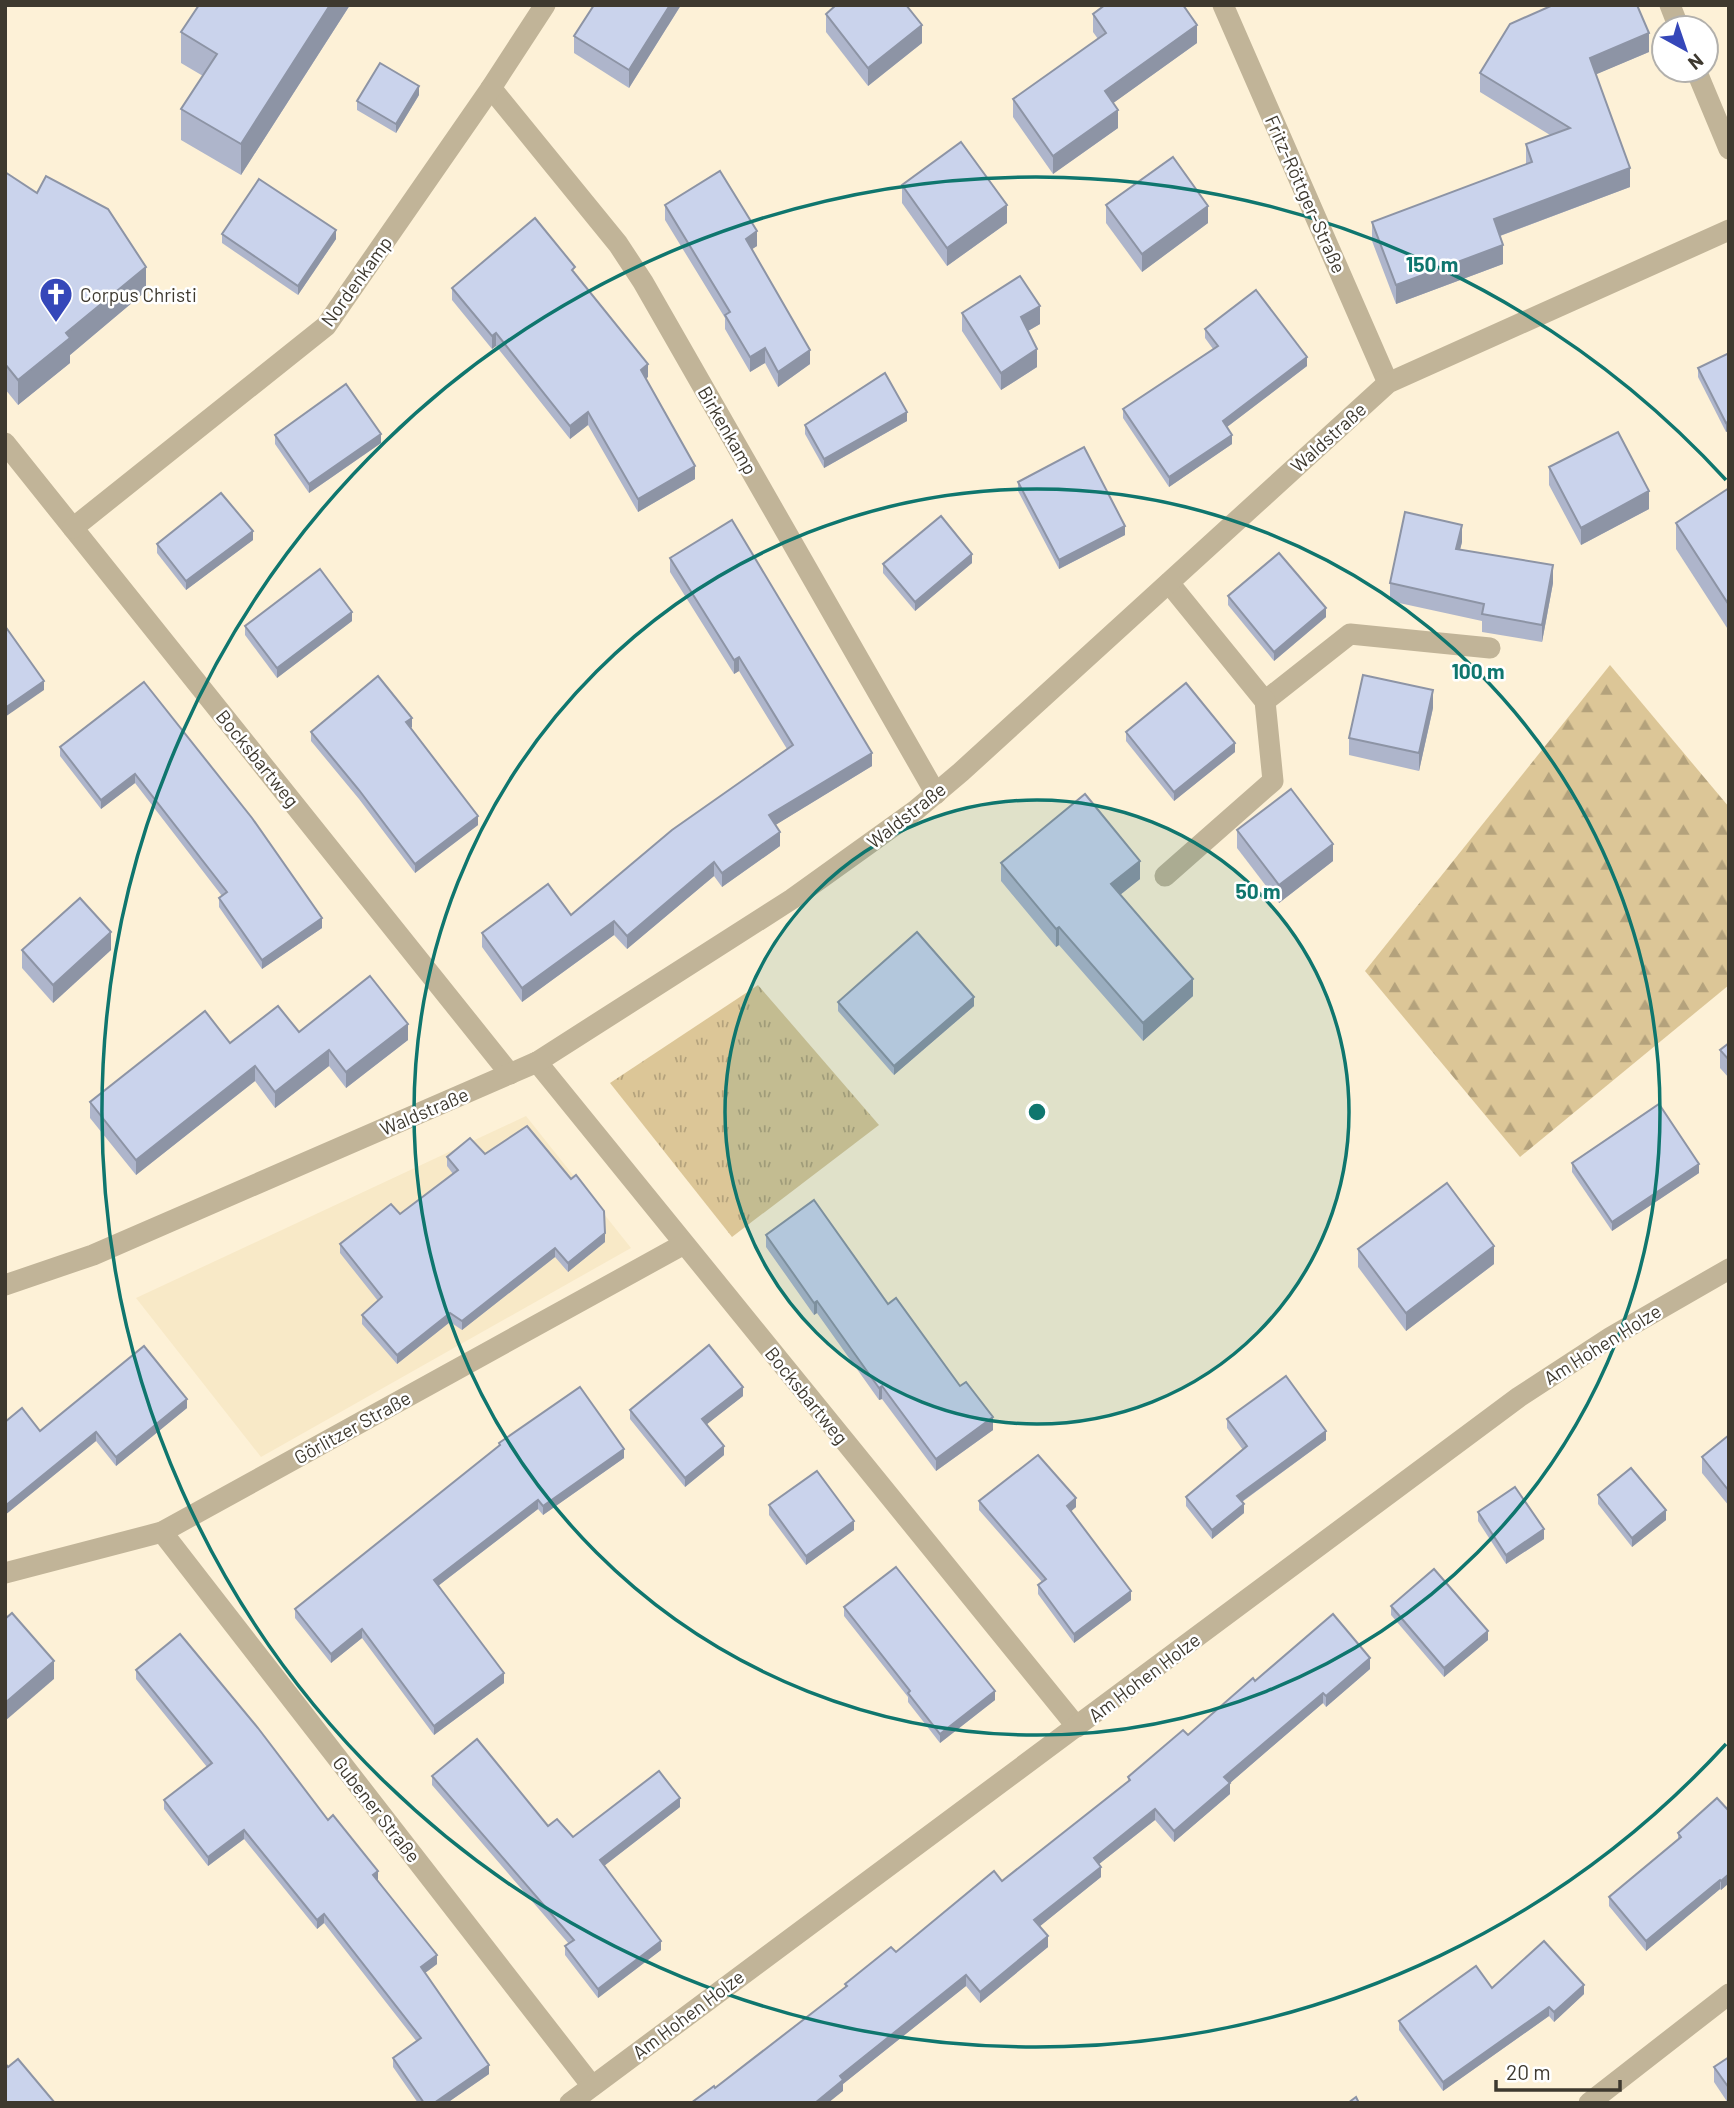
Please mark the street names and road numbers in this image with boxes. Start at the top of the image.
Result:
street label: Fritz-Röttger-Straße [1261,111,1351,277]
street label: Nordenkamp [316,231,396,331]
street label: Birkenkamp [693,382,763,478]
street label: Waldstraße [1286,397,1370,477]
street label: Bocksbartweg [212,705,304,811]
street label: Waldstraße [862,777,950,853]
street label: Waldstraße [376,1082,472,1140]
street label: Am Hohen Holze [1539,1299,1665,1389]
street label: Bocksbartweg [761,1342,853,1448]
street label: Görlitzer Straße [290,1386,414,1468]
street label: Am Hohen Holze [1084,1628,1204,1726]
street label: Gubener Straße [328,1751,426,1867]
street label: Am Hohen Holze [628,1965,748,2063]

